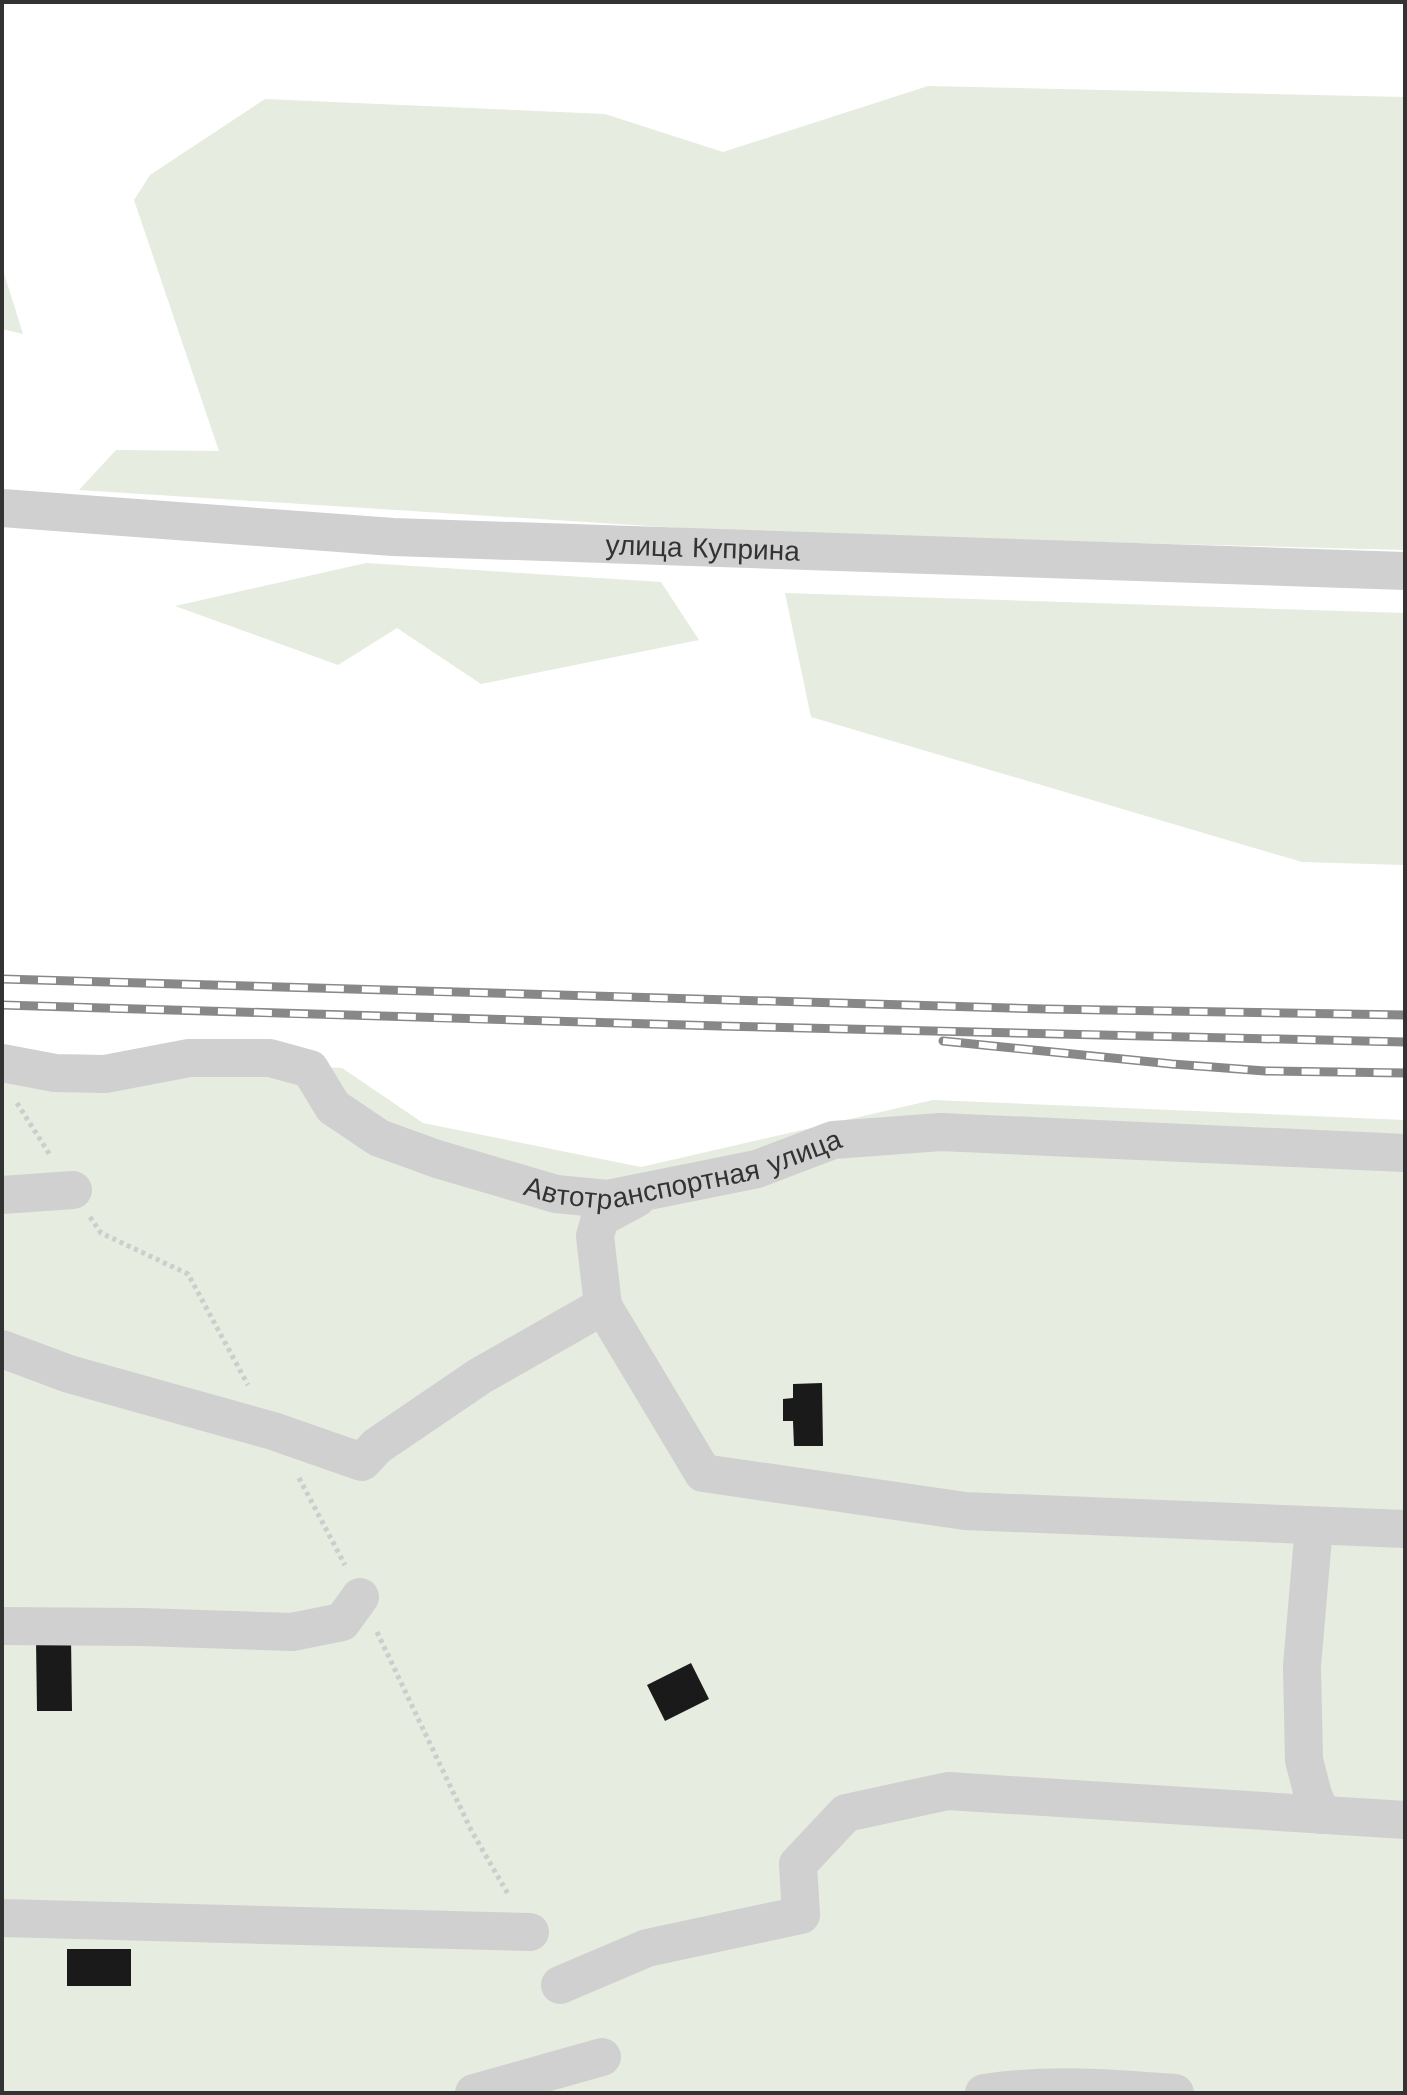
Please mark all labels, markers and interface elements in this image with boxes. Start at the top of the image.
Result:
street label: улица Куприна [605,528,801,567]
street label: Автотранспортная улица [520,1122,846,1216]

